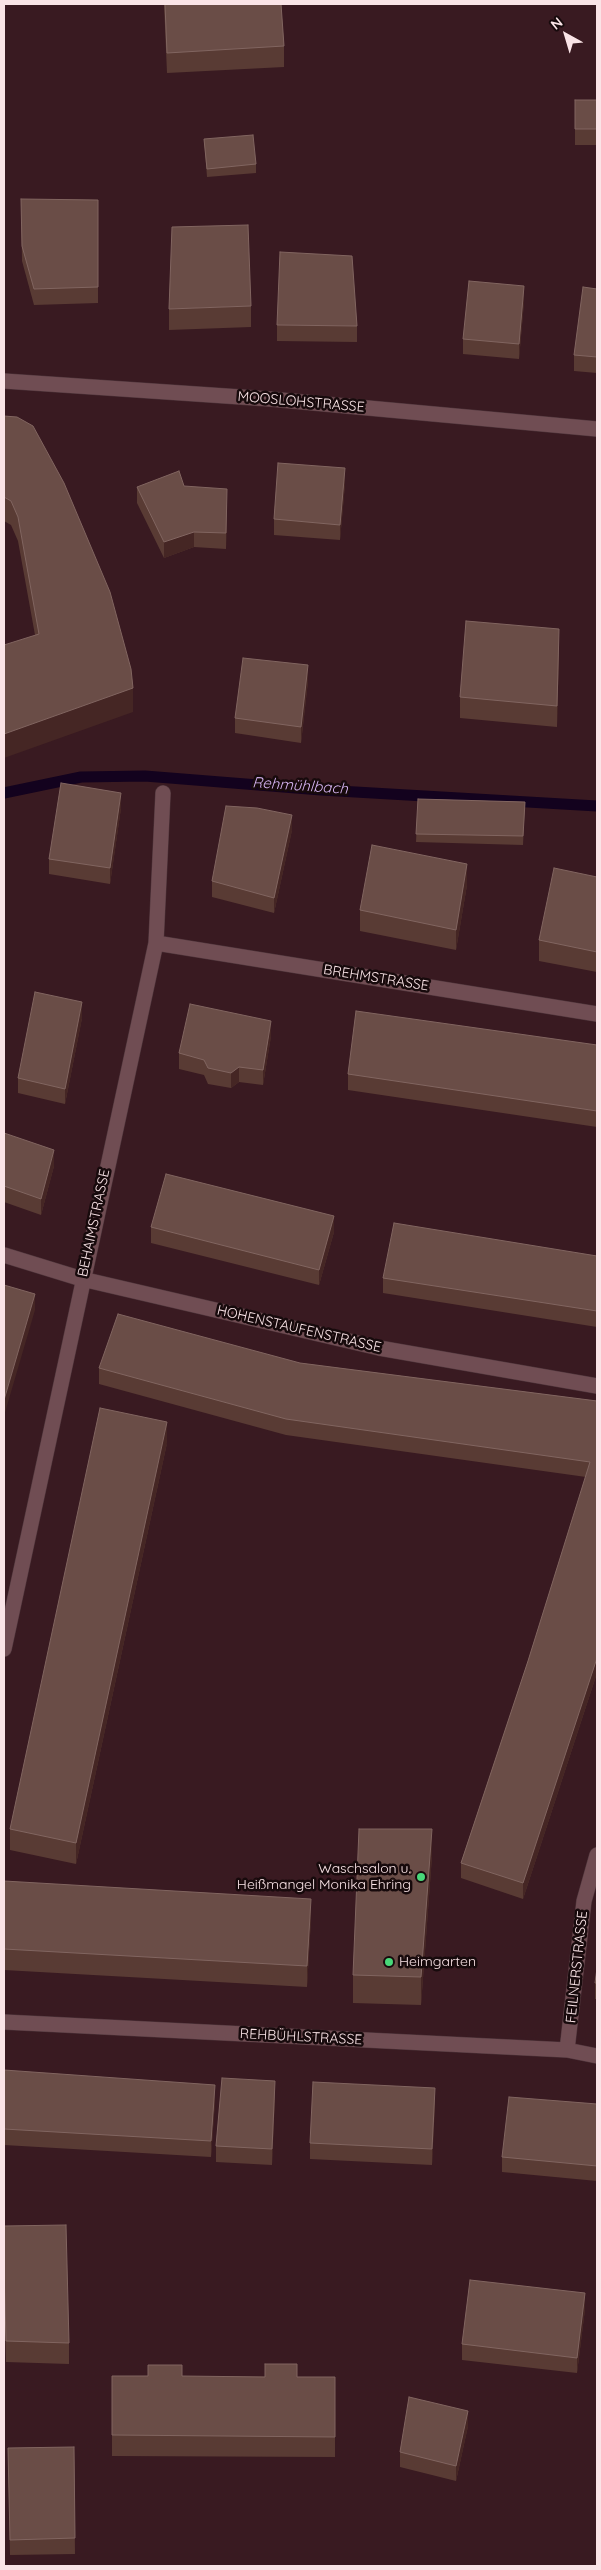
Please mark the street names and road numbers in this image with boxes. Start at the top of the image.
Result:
street label: MOOSLOHSTRASSE [237,388,365,416]
street label: BREHMSTRASSE [322,961,430,995]
street label: BEHAIMSTRASSE [74,1168,114,1278]
street label: HOHENSTAUFENSTRASSE [215,1302,383,1356]
street label: FEILNERSTRASSE [563,1910,591,2024]
street label: REHBÜHLSTRASSE [239,2025,363,2049]

